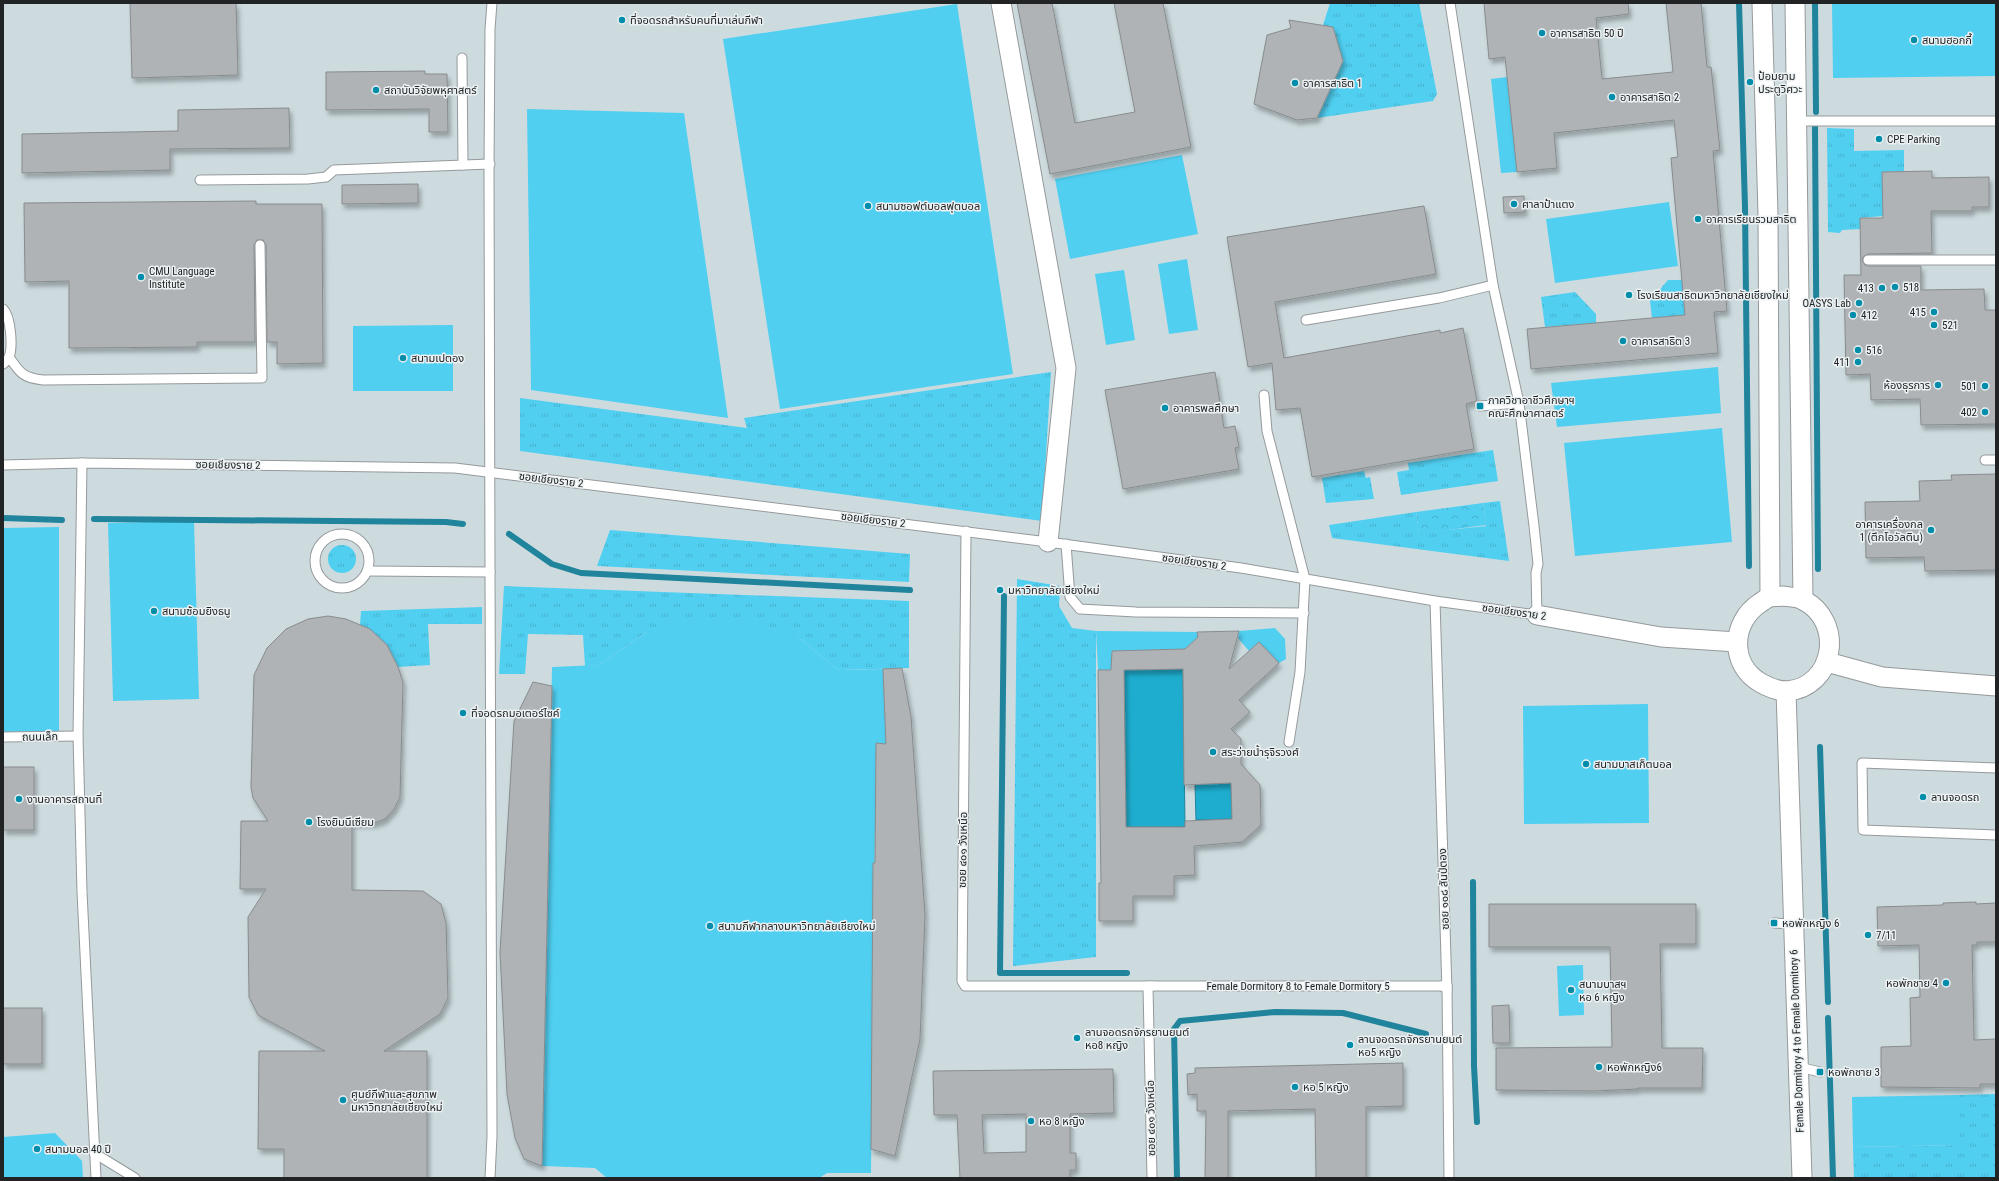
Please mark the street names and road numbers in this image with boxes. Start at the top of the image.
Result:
street label: ซอยเชียงราย 2 [195,458,261,472]
street label: ซอยเชียงราย 2 [518,470,584,490]
street label: ซอยเชียงราย 2 [840,510,906,530]
street label: ซอยเชียงราย 2 [1161,551,1227,573]
street label: ซอยเชียงราย 2 [1481,601,1547,623]
street label: ถนนเล็ก [22,730,58,744]
street label: ซอย ๔๐๑ วังเหนึอ [956,812,970,888]
street label: ซอย ๑๐๘ สันป่ตอง [1436,848,1452,930]
street label: Female Dormitory 4 to Female Dormitory 6 [1787,949,1807,1133]
street label: Female Dormitory 8 to Female Dormitory 5 [1206,980,1390,993]
street label: ซอย ๔๐๑ วังเหนึอ [1144,1080,1158,1156]

